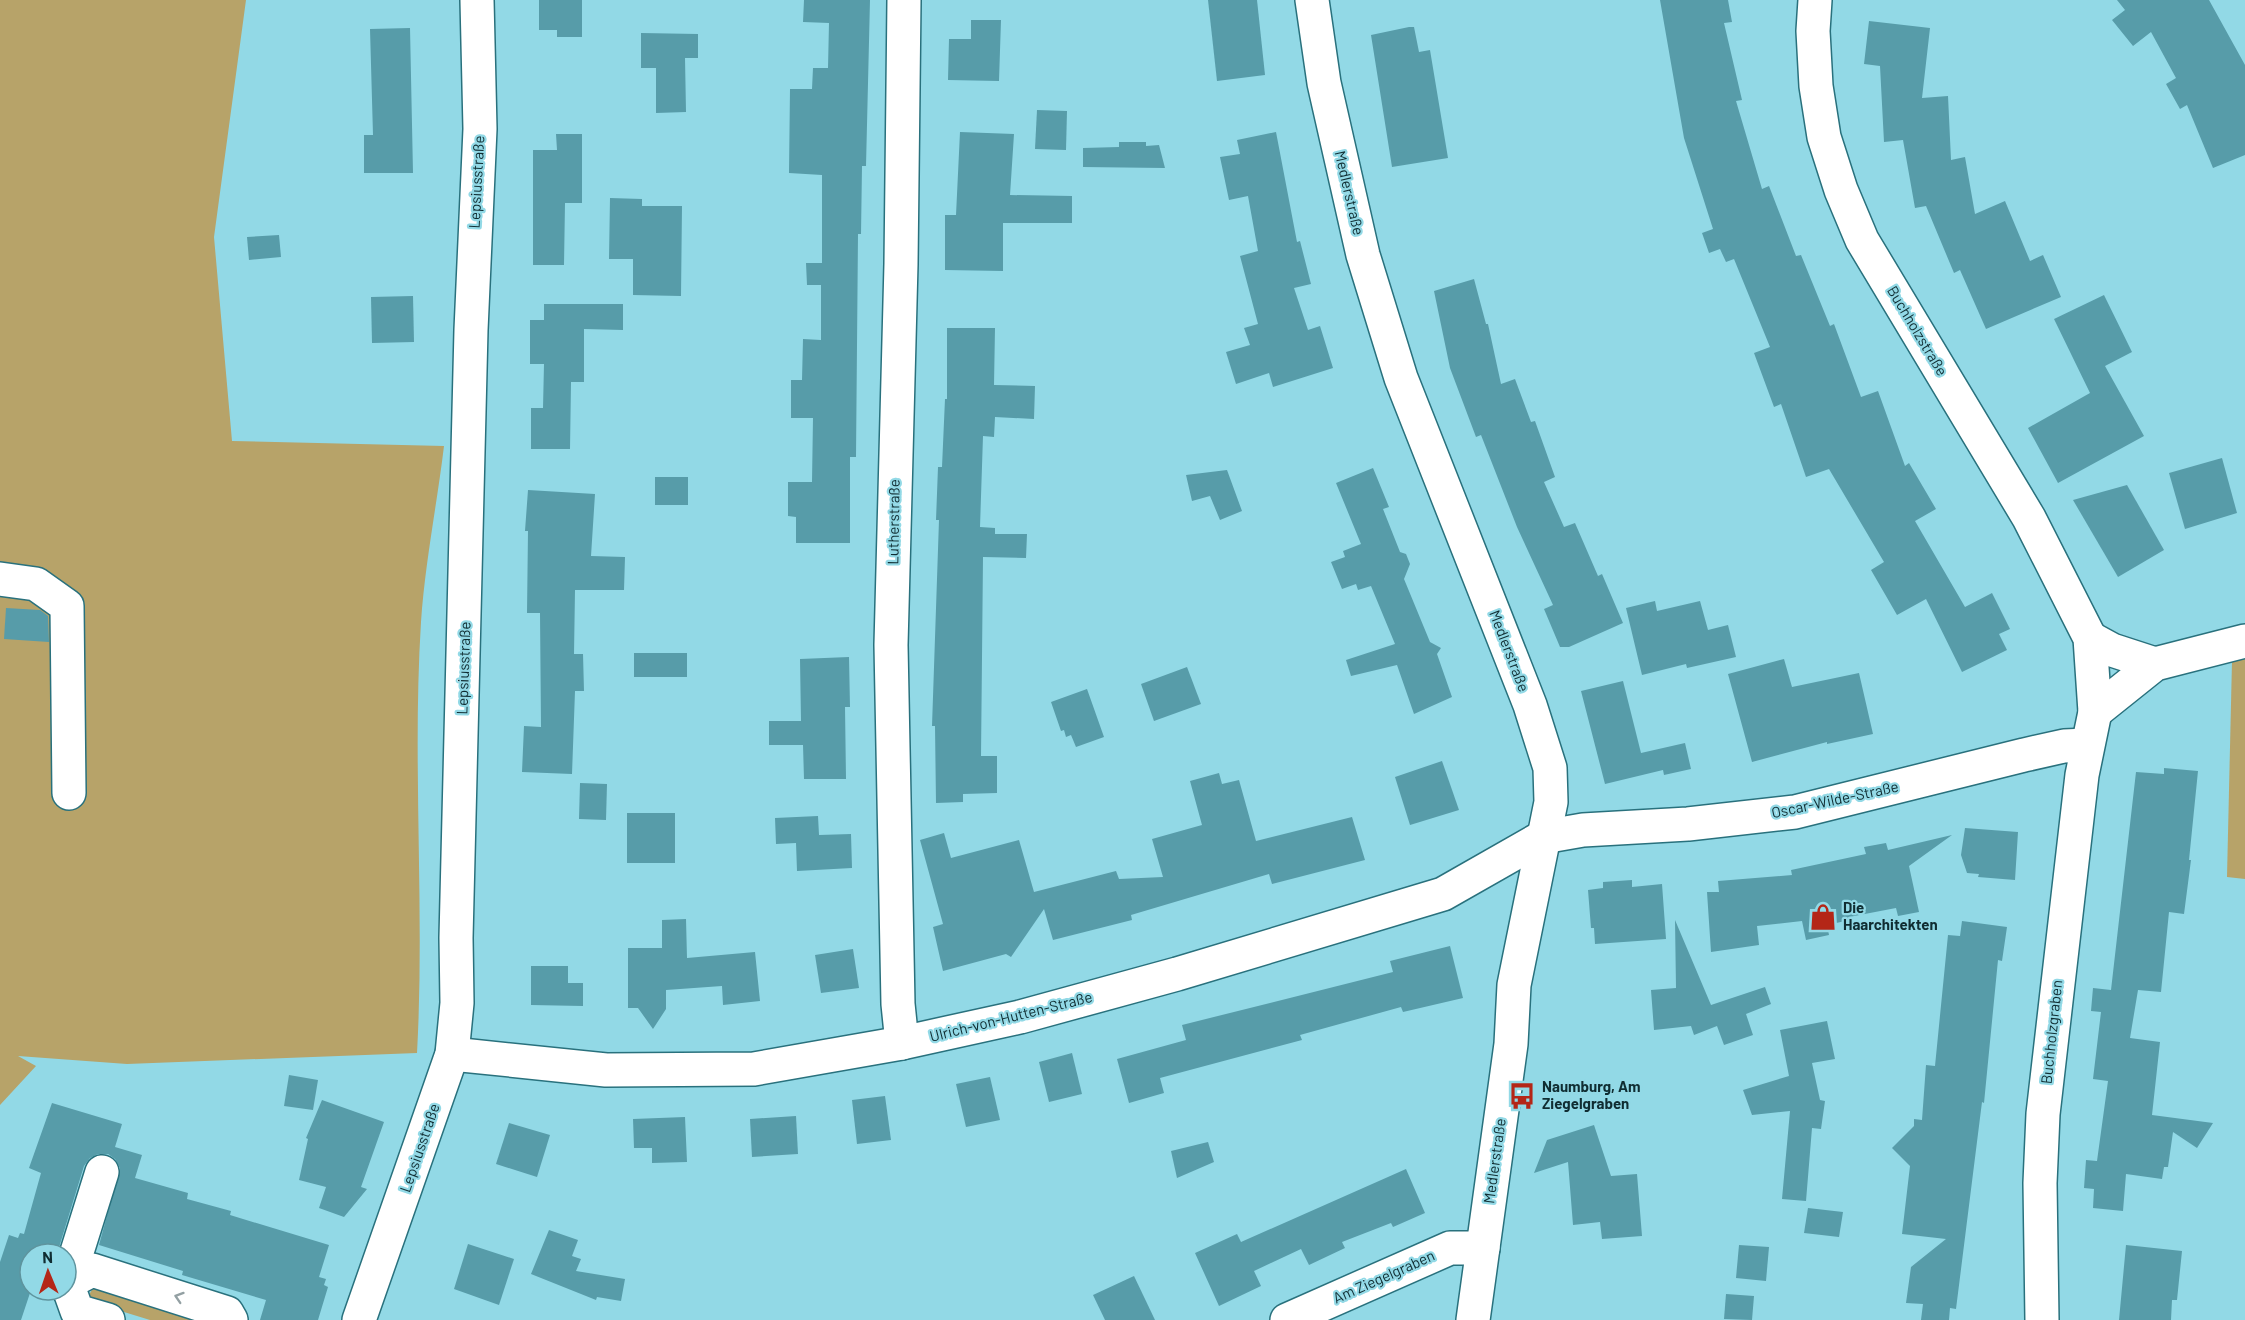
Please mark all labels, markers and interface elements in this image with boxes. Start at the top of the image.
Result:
street label: Lepsiusstraße [465,135,487,229]
street label: Medlerstraße [1332,149,1368,237]
street label: Buchholzstraße [1884,282,1952,379]
street label: Lutherstraße [883,479,903,565]
street label: Medlerstraße [1486,607,1534,694]
street label: Lepsiusstraße [452,621,474,715]
street label: Oscar-Wilde-Straße [1770,777,1900,821]
place label: Die Haarchitekten [1843,898,1938,933]
shop icon: Die Haarchitekten [1808,902,1838,932]
street label: Buchholzgraben [2037,979,2065,1085]
street label: Ulrich-von-Hutten-Straße [928,987,1094,1045]
place label: Naumburg, Am Ziegelgraben [1542,1077,1641,1112]
bus stop icon: Naumburg, Am Ziegelgraben [1507,1081,1537,1111]
street label: Lepsiusstraße [395,1101,443,1195]
street label: Medlerstraße [1479,1117,1509,1205]
north arrow [18,1242,78,1302]
street label: Am Ziegelgraben [1330,1246,1437,1307]
text: N [42,1247,53,1266]
one-way arrow [174,1292,185,1305]

